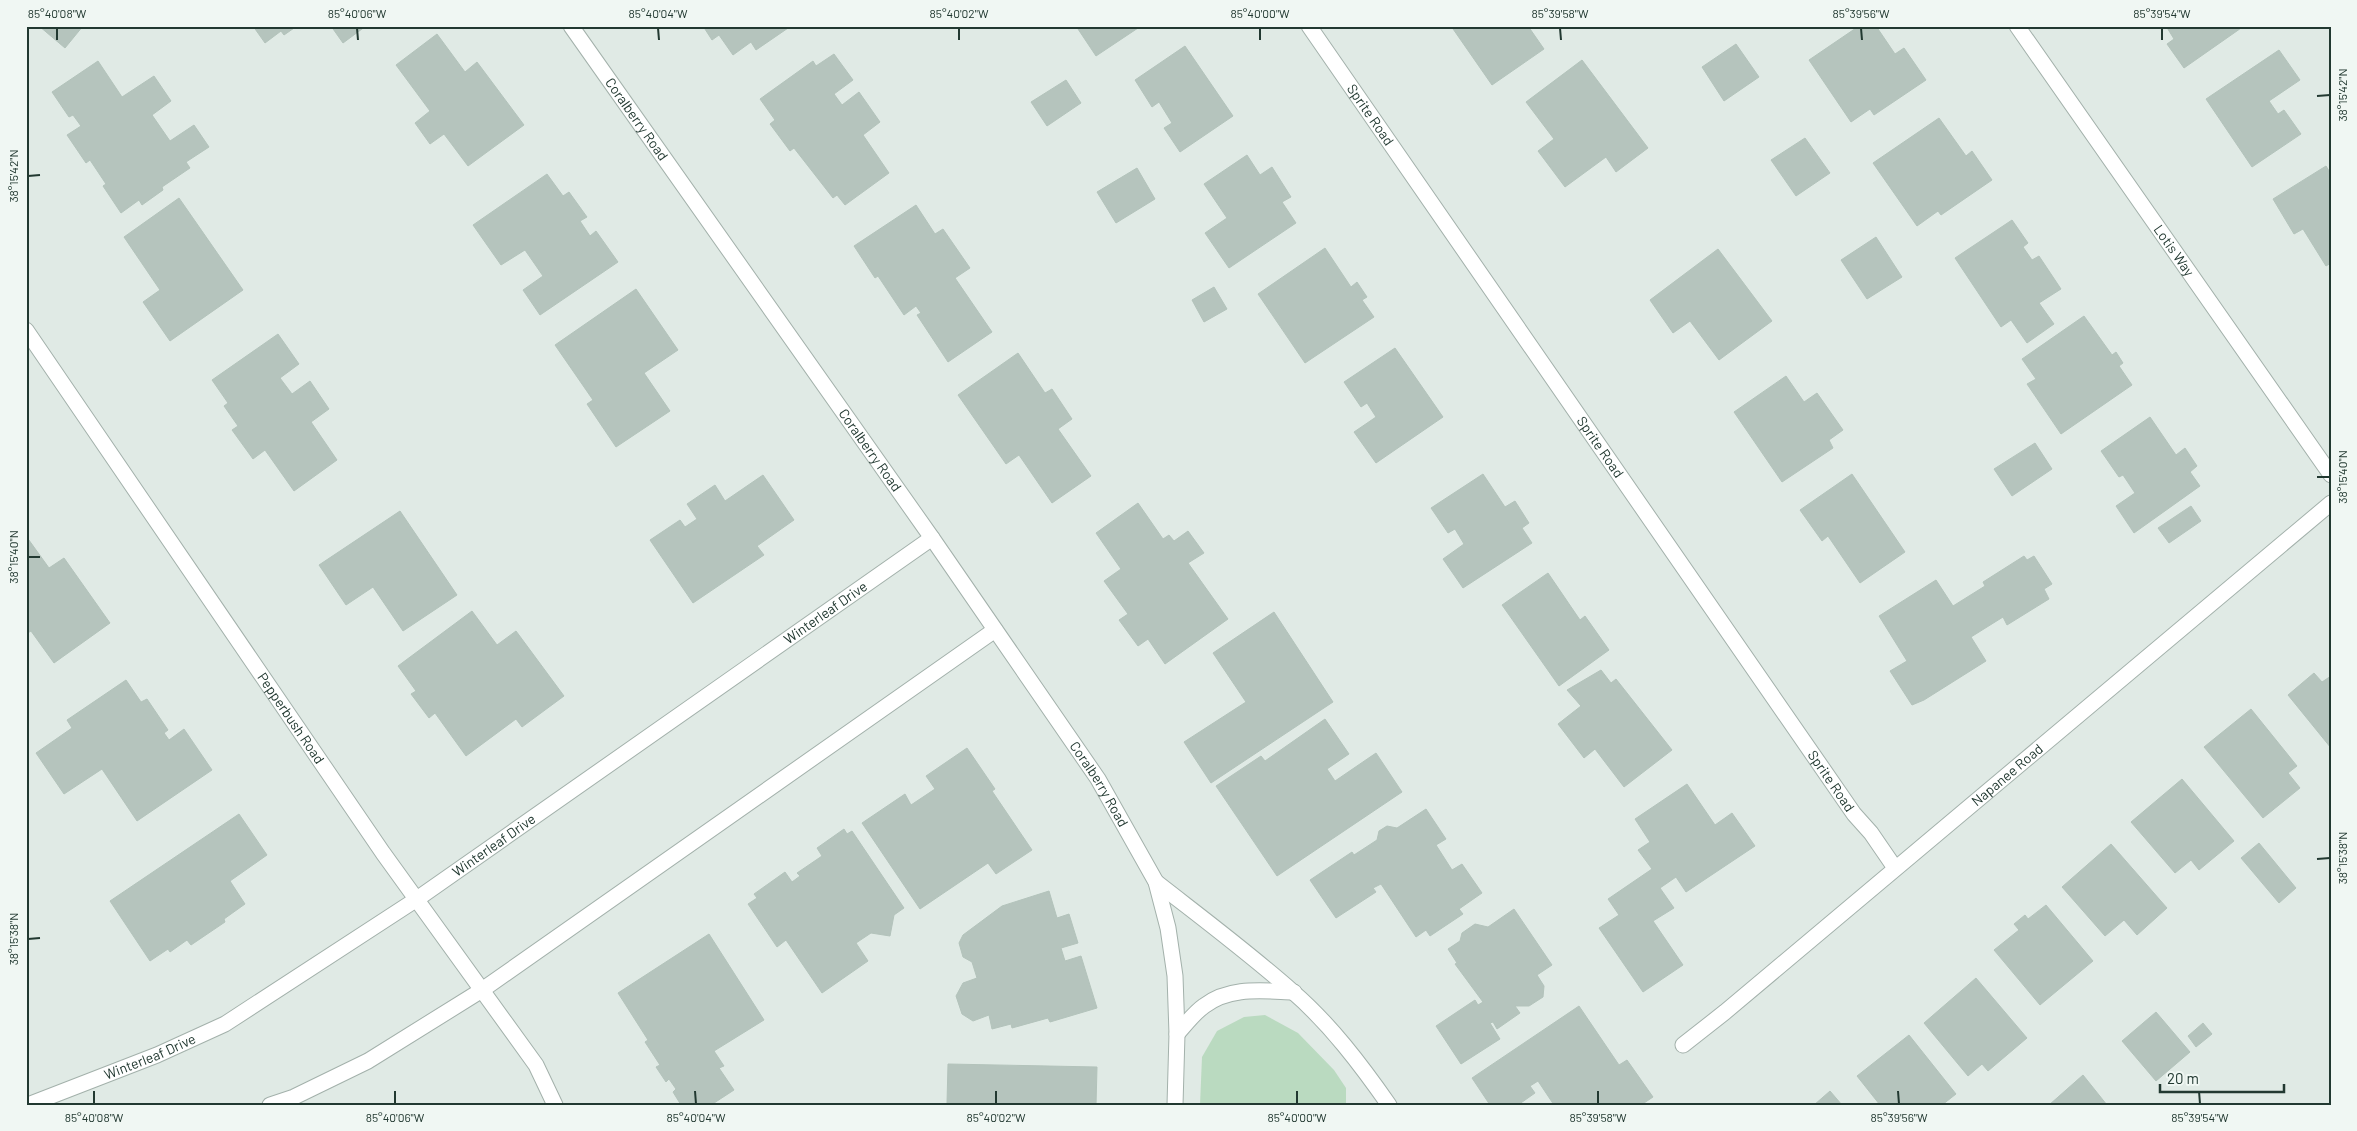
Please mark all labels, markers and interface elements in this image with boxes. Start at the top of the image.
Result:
text: 85°40'08"W [28,6,87,20]
text: 85°40'06"W [328,6,387,20]
text: 85°40'04"W [629,6,688,20]
text: 85°40'02"W [930,6,989,20]
text: 85°40'00"W [1230,6,1290,20]
text: 85°39'58"W [1531,6,1589,20]
text: 85°39'56"W [1832,6,1890,20]
text: 85°39'54"W [2133,6,2191,20]
text: 38°15'42"N [2335,68,2349,122]
street label: Coralberry Road [602,74,672,164]
street label: Sprite Road [1344,81,1398,148]
text: 38°15'42"N [6,149,20,203]
street label: Lotis Way [2151,221,2199,280]
street label: Coralberry Road [835,405,906,495]
street label: Sprite Road [1574,413,1628,481]
text: 38°15'40"N [2335,450,2349,504]
text: 38°15'40"N [6,530,20,584]
street label: Winterleaf Drive [780,577,870,647]
street label: Pepperbush Road [254,669,328,767]
street label: Coralberry Road [1067,738,1132,830]
street label: Napanee Road [1968,740,2046,809]
street label: Sprite Road [1804,747,1859,815]
street label: Winterleaf Drive [449,810,538,880]
text: 38°15'38"N [2335,832,2349,884]
text: 38°15'38"N [6,913,20,965]
street label: Winterleaf Drive [101,1030,198,1083]
scale bar [2160,1061,2283,1093]
text: 20 m [2167,1069,2199,1087]
text: 85°40'08"W [65,1110,124,1124]
text: 85°40'06"W [366,1110,425,1124]
text: 85°40'04"W [667,1110,726,1124]
text: 85°40'02"W [967,1110,1026,1124]
text: 85°40'00"W [1267,1110,1327,1124]
text: 85°39'58"W [1569,1110,1627,1124]
text: 85°39'56"W [1870,1110,1928,1124]
text: 85°39'54"W [2171,1110,2229,1124]

